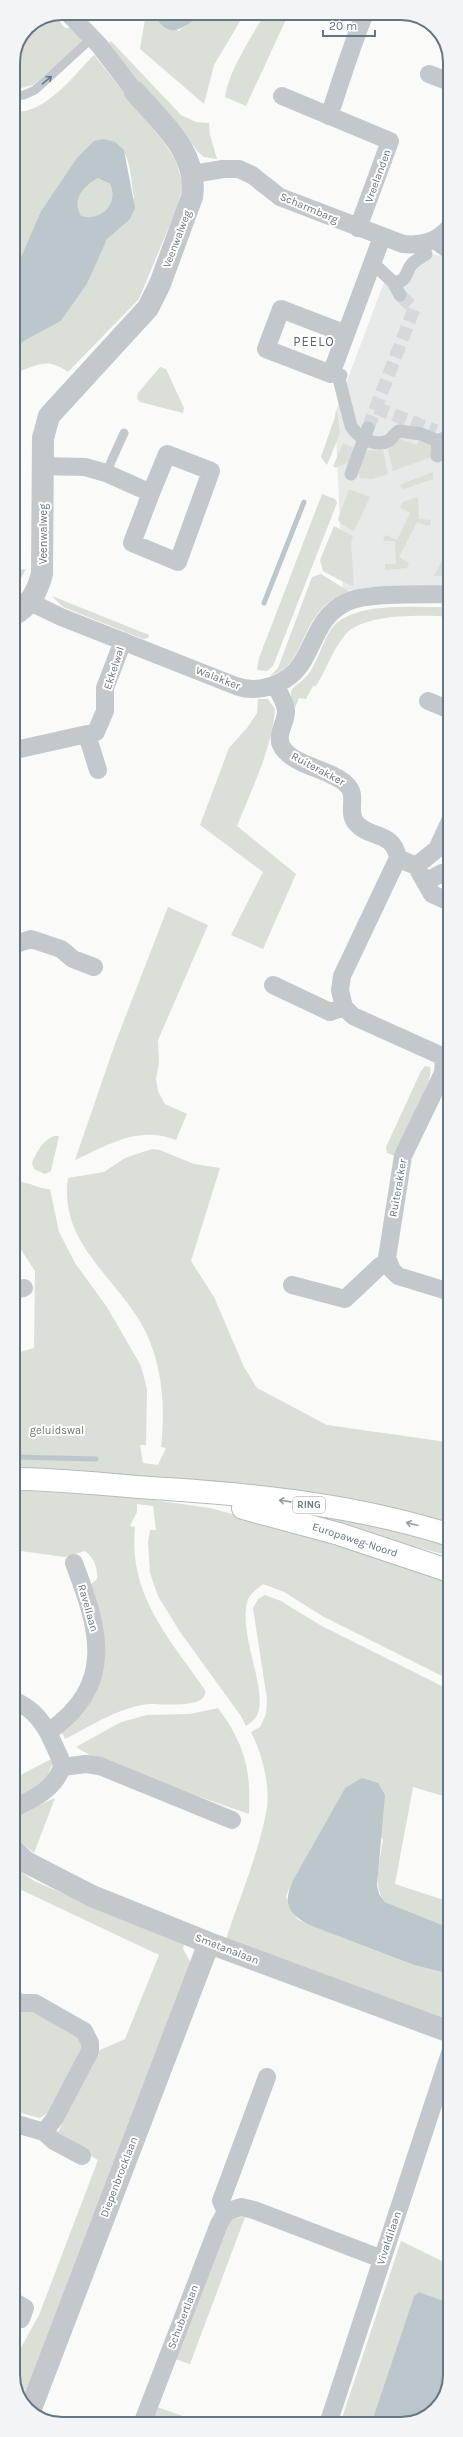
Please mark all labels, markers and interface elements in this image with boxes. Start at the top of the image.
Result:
scale bar [323,12,375,38]
text: 20 m [329,19,357,33]
one-way arrow [42,75,53,84]
street label: Vreelanden [362,148,394,204]
street label: Scharmbarg [278,190,341,226]
street label: Veenwalweg [160,208,194,270]
district label: PEELO [293,334,335,349]
street label: Veenwalweg [37,503,50,564]
street label: Ekkelwal [101,645,127,691]
street label: Walakker [194,664,242,692]
street label: Ruiterakker [289,750,347,788]
street label: Ruiterakker [387,1158,409,1218]
park label: geluidswal [30,1424,84,1437]
one-way arrow [278,1497,291,1505]
road number: RING [293,1497,325,1513]
street label: Europaweg-Noord [311,1520,399,1560]
one-way arrow [406,1520,419,1527]
street label: Ravellaan [75,1583,101,1633]
street label: Smetanalaan [193,1931,261,1967]
street label: Diepenbrocklaan [98,2135,140,2219]
street label: Vivaldilaan [374,2209,404,2267]
street label: Schubertlaan [165,2283,201,2351]

